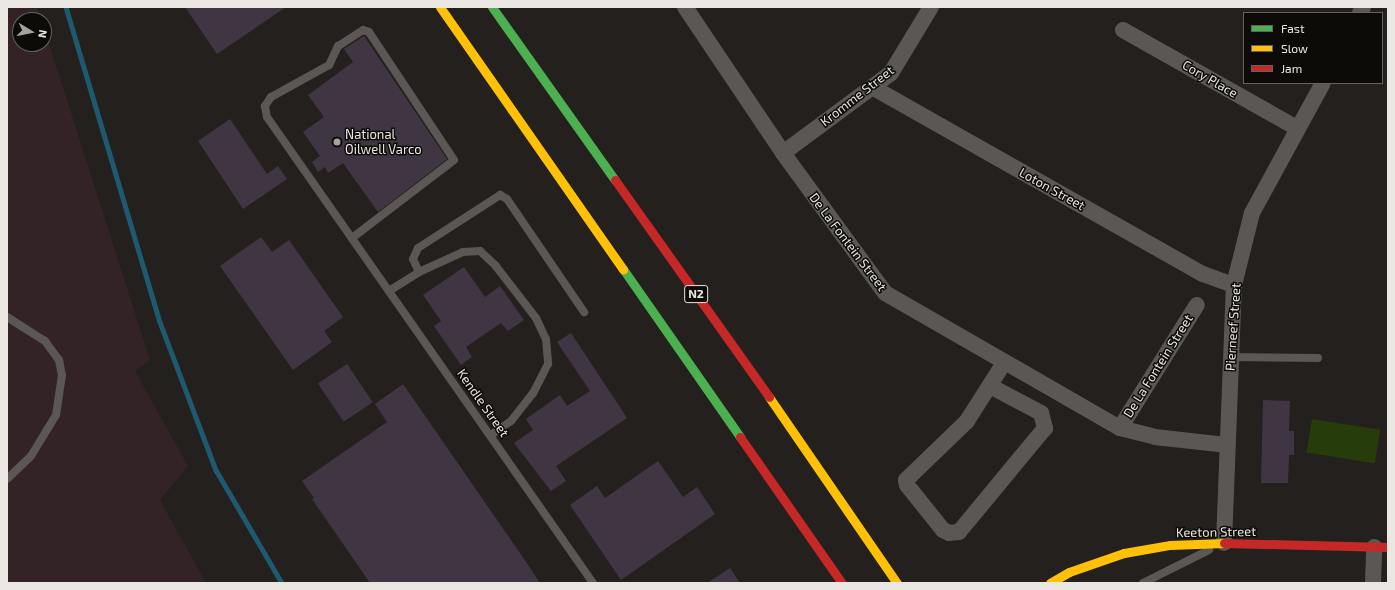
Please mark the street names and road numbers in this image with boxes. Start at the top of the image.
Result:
street label: Cory Place [1179,57,1241,101]
street label: Kromme Street [817,62,897,130]
street label: Loton Street [1016,164,1088,214]
street label: De La Fontein Street [806,190,890,294]
street label: Pierneef Street [1222,282,1244,372]
road number: N2 [684,284,708,304]
street label: De La Fontein Street [1120,312,1196,420]
street label: Kendle Street [454,366,512,440]
street label: Keeton Street [1176,523,1256,541]

